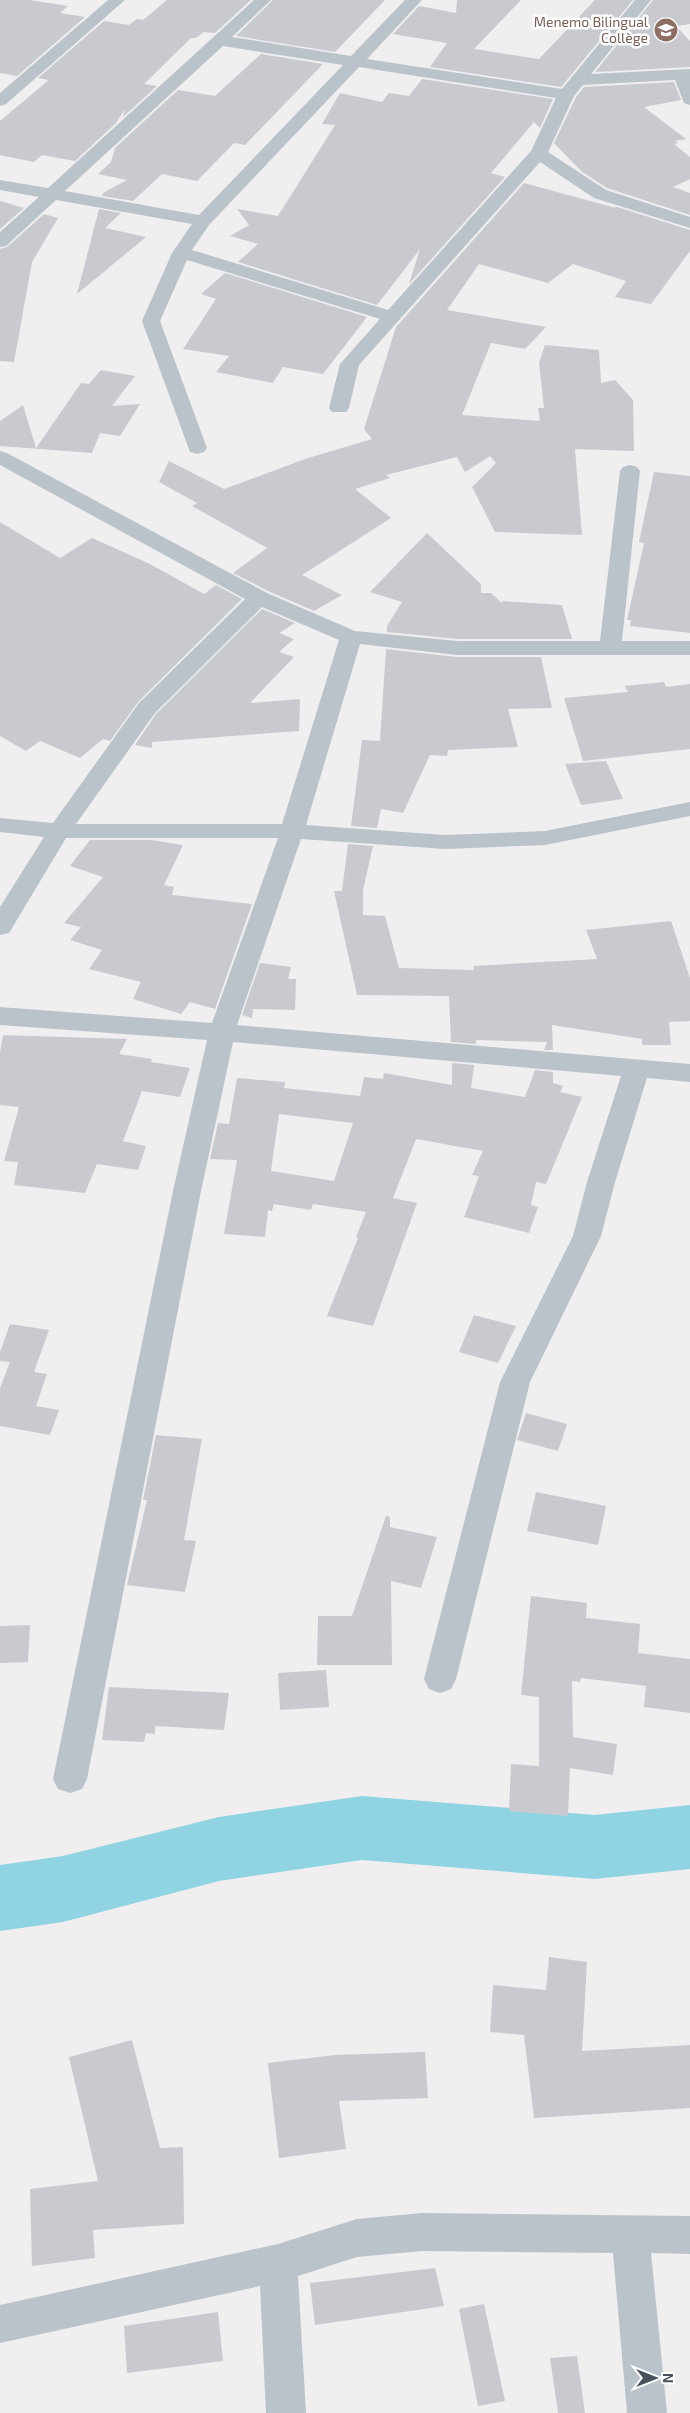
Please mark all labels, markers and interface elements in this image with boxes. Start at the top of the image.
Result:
place label: Menemo Bilingual Collège [534,13,649,46]
school or university icon: Menemo Bilingual Collège [653,17,679,43]
north arrow [630,2353,680,2403]
text: N [660,2373,677,2383]

